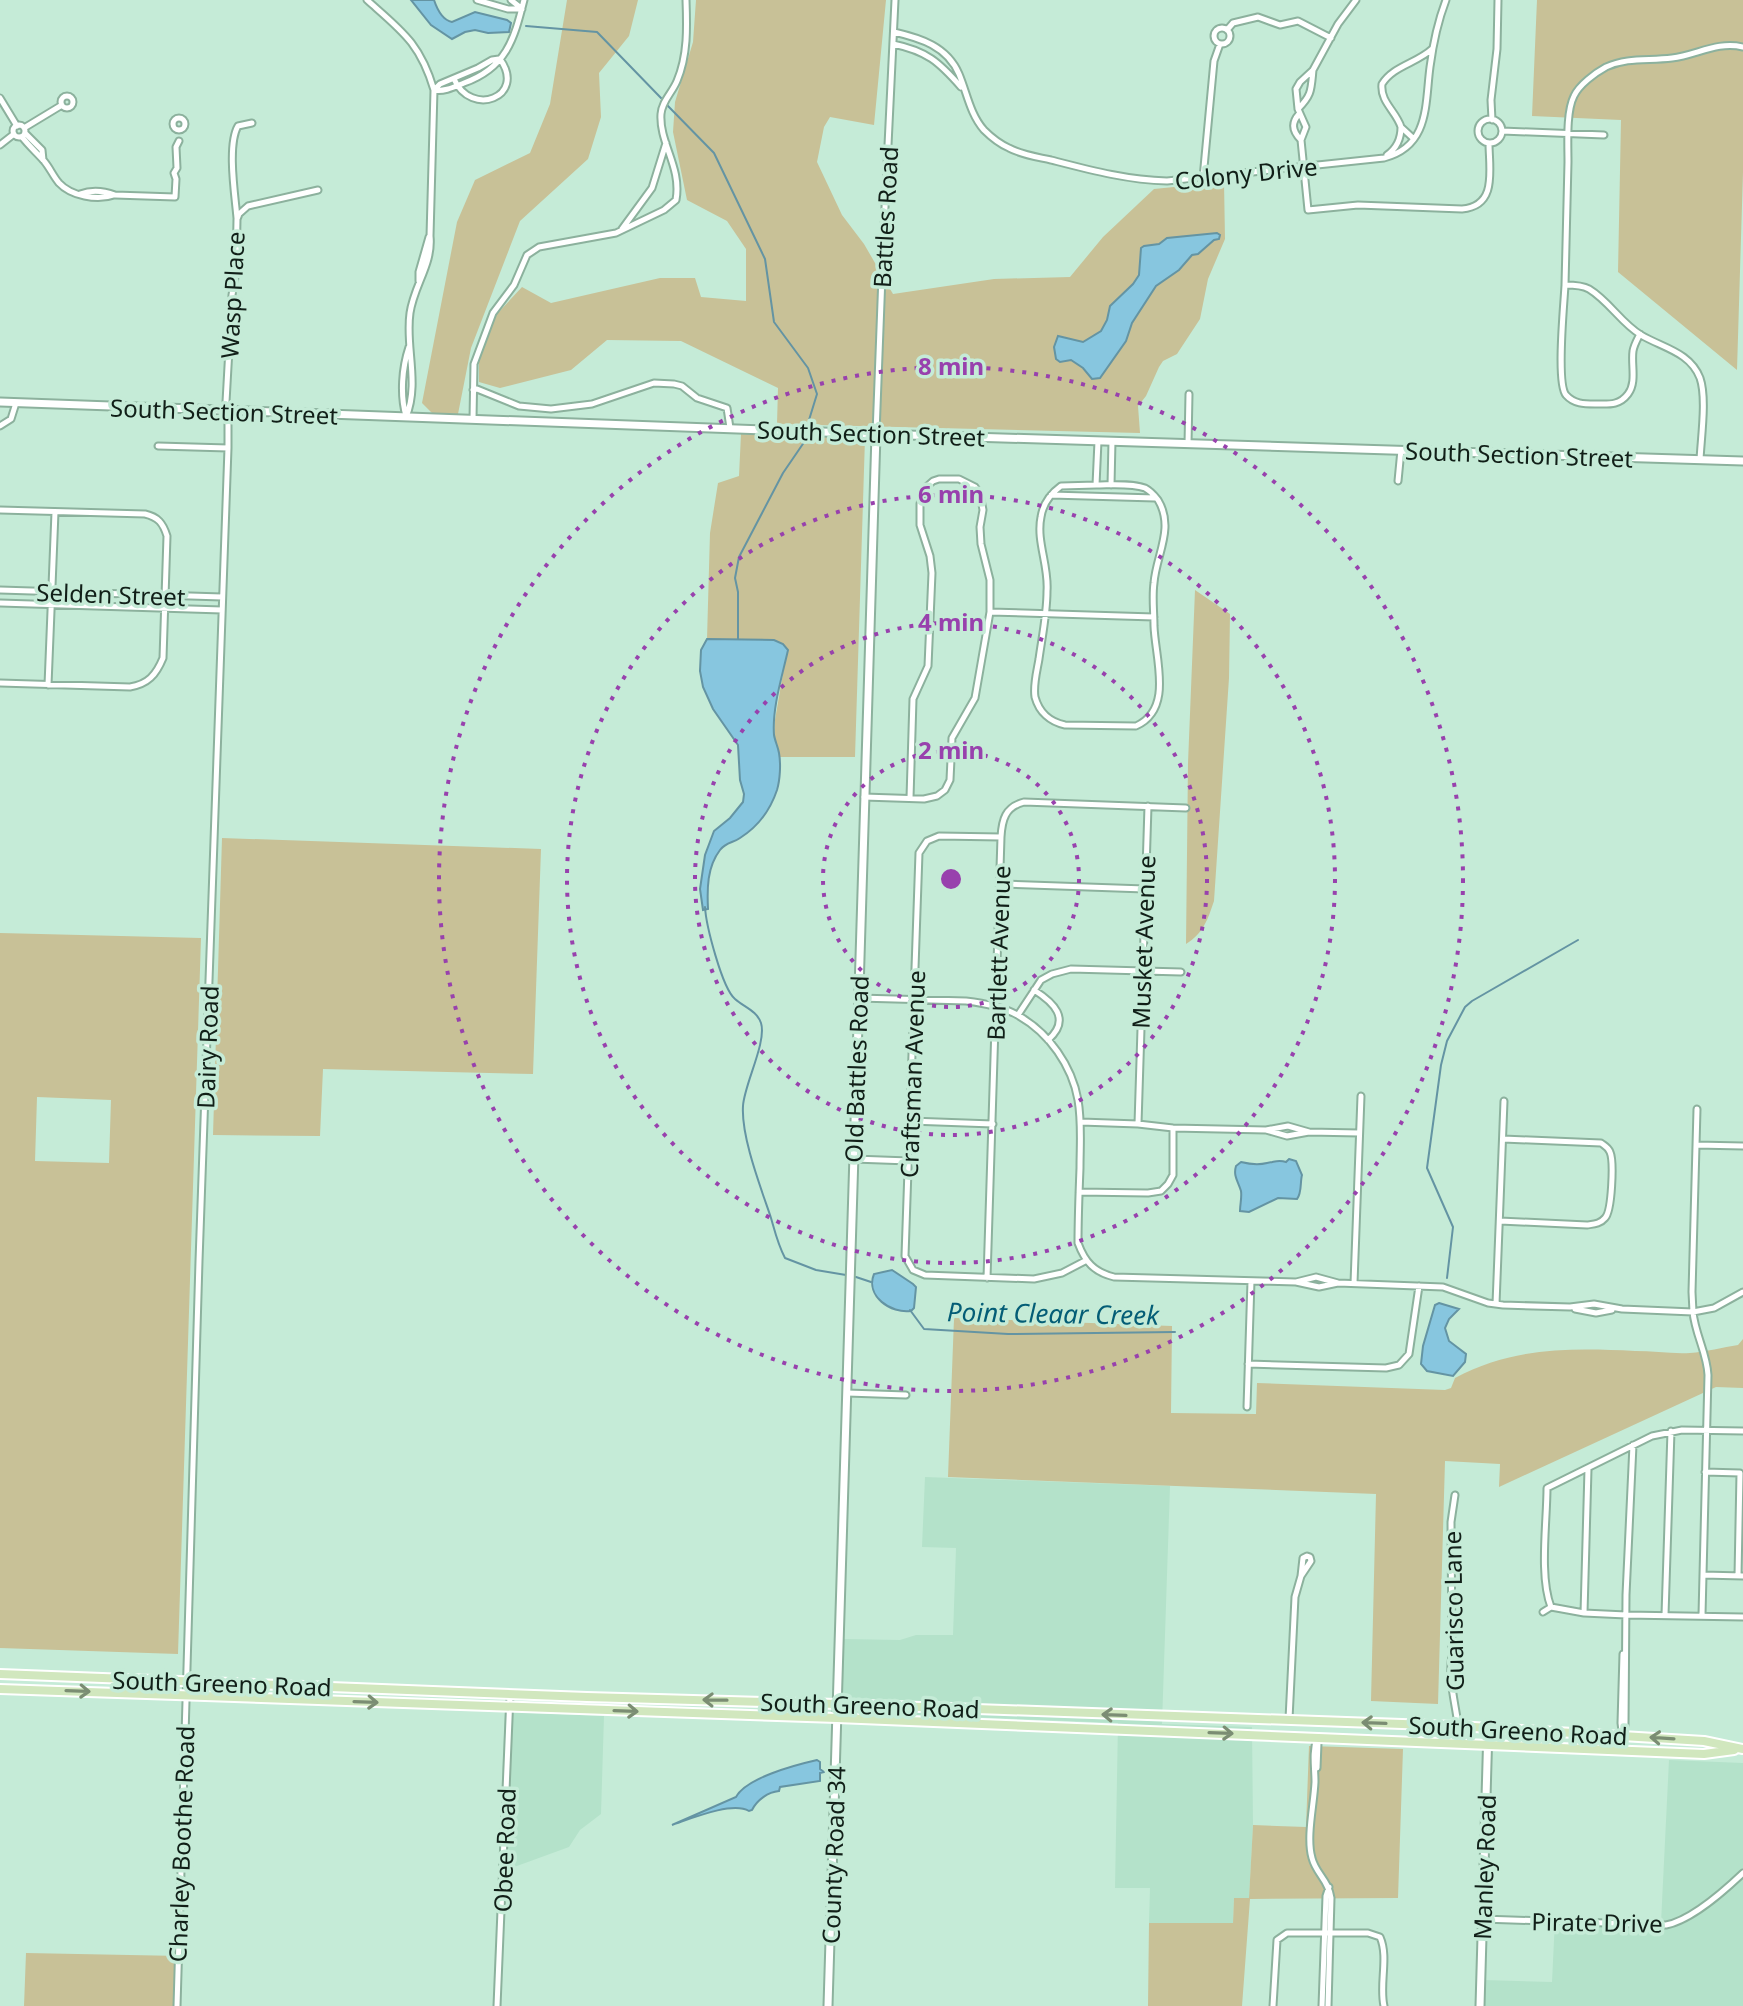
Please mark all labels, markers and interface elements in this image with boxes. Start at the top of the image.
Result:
street label: Battles Road [865,145,905,289]
street label: Colony Drive [1173,149,1319,197]
street label: Wasp Place [212,231,252,359]
text: 8 min [918,349,984,382]
street label: South Section Street [110,391,339,431]
street label: South Section Street [757,413,986,453]
street label: South Section Street [1405,434,1634,474]
text: 6 min [918,477,984,510]
street label: Selden Street [36,575,187,613]
text: 4 min [918,605,984,638]
text: 2 min [918,733,984,766]
street label: Musket Avenue [1123,855,1163,1029]
centre of rings [937,865,965,893]
street label: Bartlett Avenue [978,865,1018,1041]
street label: Craftsman Avenue [892,970,932,1178]
street label: Old Battles Road [836,975,876,1163]
street label: Dairy Road [188,985,226,1109]
water label: Point Cleaar Creek [947,1293,1160,1333]
street label: Guarisco Lane [1435,1531,1471,1691]
street label: South Greeno Road [112,1663,332,1703]
one-way arrow [64,1684,91,1699]
street label: South Greeno Road [760,1685,980,1725]
one-way arrow [702,1693,729,1708]
one-way arrow [352,1695,379,1710]
one-way arrow [612,1704,639,1719]
one-way arrow [1101,1707,1128,1722]
street label: South Greeno Road [1408,1708,1628,1752]
one-way arrow [1361,1716,1388,1731]
street label: Charley Boothe Road [160,1725,202,1963]
one-way arrow [1207,1726,1234,1741]
one-way arrow [1649,1730,1676,1745]
street label: County Road 34 [813,1765,853,1944]
street label: Obee Road [485,1787,523,1913]
street label: Manley Road [1465,1794,1503,1940]
street label: Pirate Drive [1531,1904,1663,1940]

